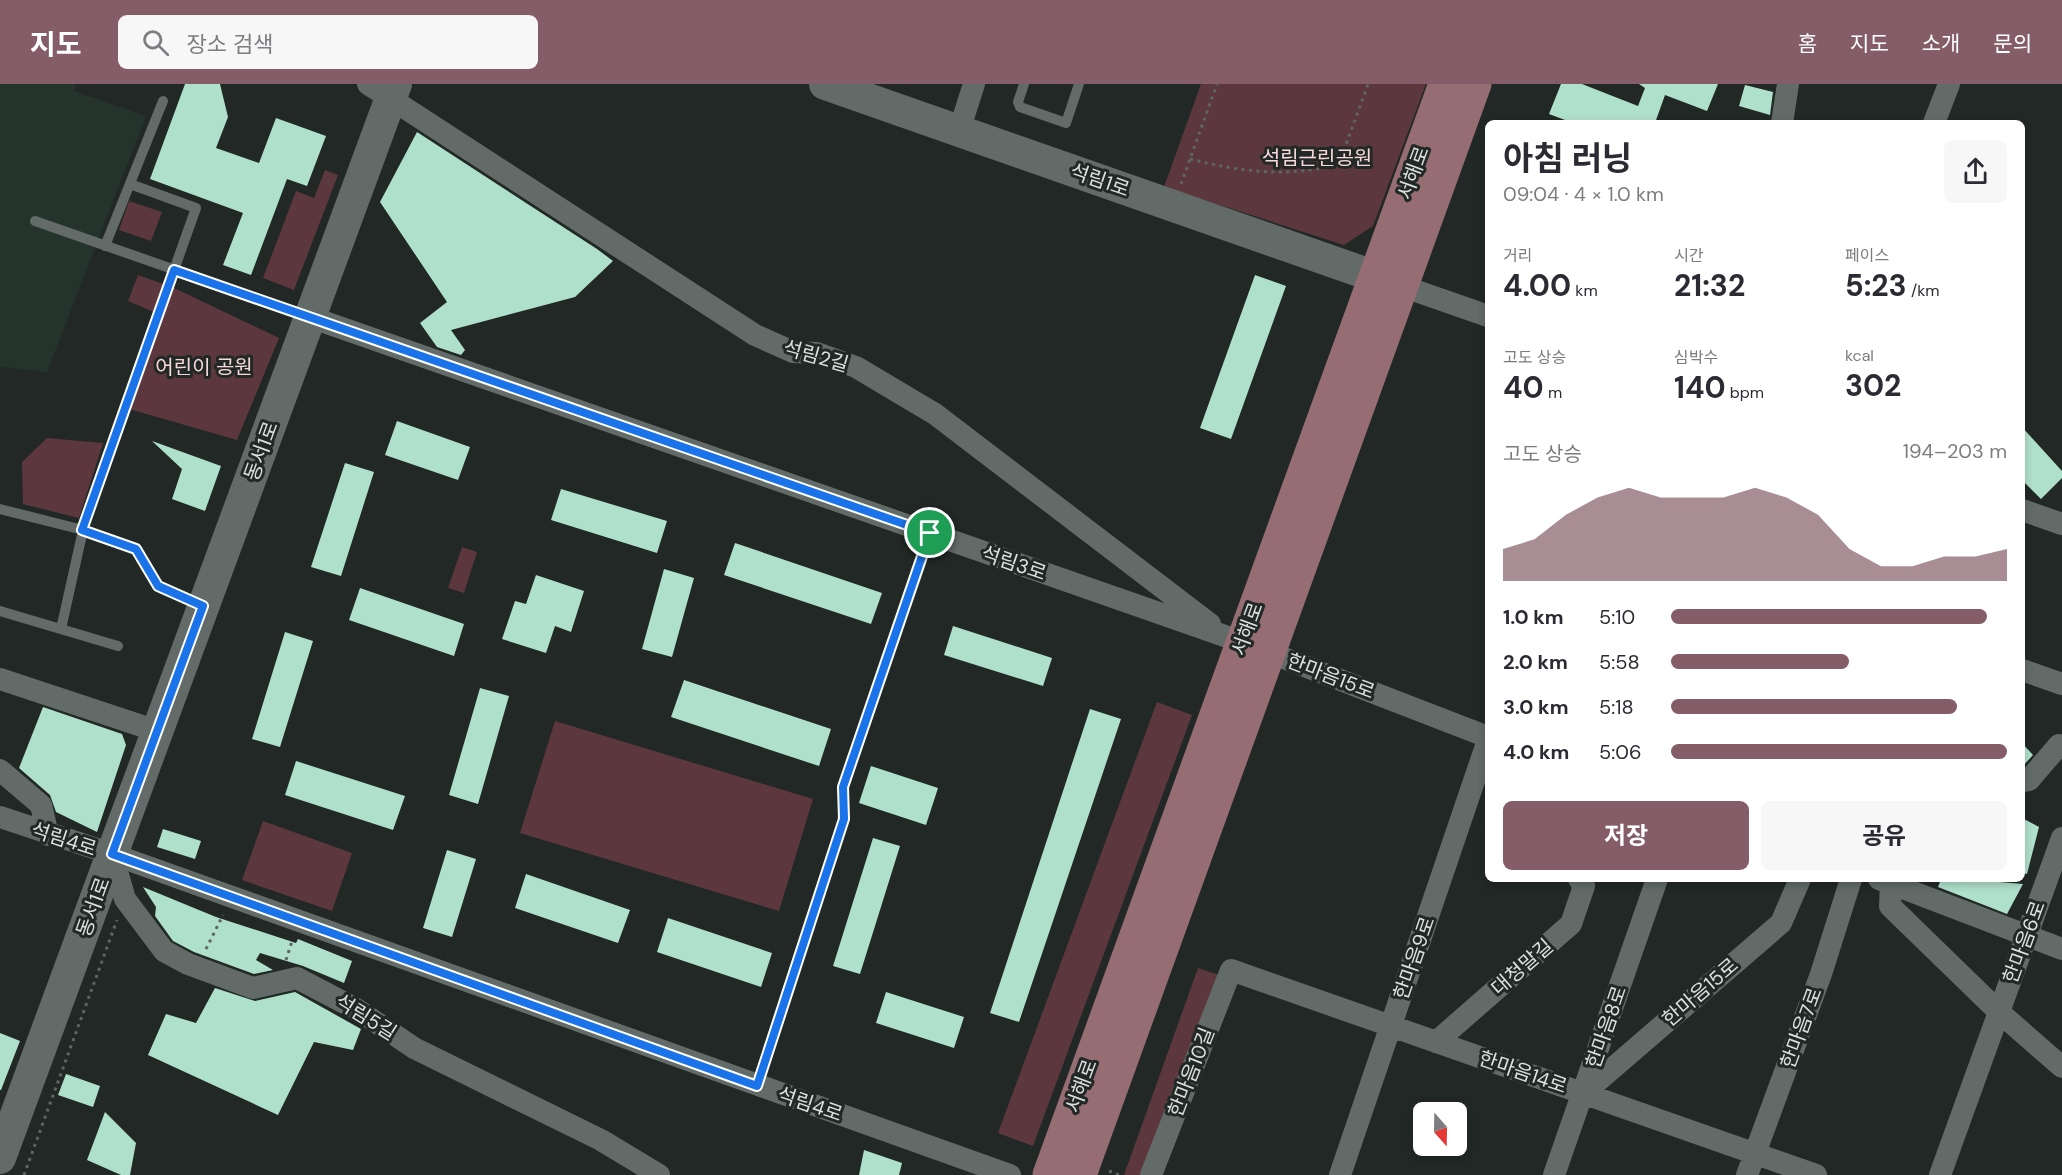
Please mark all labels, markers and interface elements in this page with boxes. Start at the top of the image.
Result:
search box [118,15,538,69]
text: 지도 [30,26,82,63]
icon: search [139,26,172,59]
text: 장소 검색 [187,30,273,59]
text: 홈 [1798,30,1817,58]
text: 지도 [1850,30,1889,58]
text: 소개 [1922,30,1960,58]
text: 문의 [1993,30,2032,58]
text: 아침 러닝 [1503,137,1632,180]
button: share [1944,140,2007,203]
street label: 서해로 [1391,143,1435,203]
park label: 석림근린공원 [1262,145,1372,171]
street label: 석림1로 [1067,158,1133,202]
text: 09:04 · 4 × 1.0 km [1503,181,1664,207]
text: 거리 [1503,245,1532,266]
text: 시간 [1674,245,1703,266]
text: 페이스 [1845,245,1889,266]
text: 4.00 [1503,266,1571,305]
text: 21:32 [1674,266,1745,305]
text: 5:23 [1845,266,1907,305]
text: km [1571,280,1598,301]
text: /km [1907,280,1940,301]
street label: 석림2길 [780,334,852,378]
text: kcal [1845,345,1874,366]
text: 고도 상승 [1503,347,1566,368]
text: 심박수 [1674,347,1718,368]
park label: 어린이 공원 [155,354,253,380]
text: 302 [1845,366,1901,405]
text: 40 [1503,368,1544,407]
text: 140 [1674,368,1726,407]
text: m [1544,382,1562,403]
text: bpm [1726,382,1764,403]
street label: 동서1로 [238,418,284,484]
text: 194–203 m [1903,438,2007,464]
text: 고도 상승 [1503,441,1582,467]
pin [904,507,955,558]
icon: arrive [913,516,946,549]
street label: 석림3로 [978,540,1050,586]
street label: 서해로 [1225,599,1269,659]
text: 1.0 km [1503,604,1564,630]
text: 5:10 [1599,604,1635,630]
street label: 한마음15로 [1283,647,1379,705]
text: 2.0 km [1503,649,1568,675]
text: 5:58 [1599,649,1640,675]
text: 3.0 km [1503,694,1568,720]
text: 5:18 [1599,694,1634,720]
text: 4.0 km [1503,739,1569,765]
text: 5:06 [1599,739,1641,765]
button: 저장 [1503,801,1749,870]
button: 공유 [1761,801,2007,870]
street label: 석림4로 [28,816,100,862]
street label: 동서1로 [70,874,116,940]
street label: 한마음6로 [1997,897,2051,987]
street label: 한마음9로 [1388,913,1440,1003]
street label: 대청말길 [1486,933,1558,1001]
street label: 한마음15로 [1657,952,1743,1032]
street label: 한마음8로 [1580,982,1632,1072]
street label: 한마음7로 [1774,984,1828,1072]
street label: 석림5길 [331,988,401,1046]
street label: 한마음10길 [1162,1024,1220,1120]
street label: 한마음14로 [1475,1045,1571,1099]
street label: 서해로 [1059,1056,1103,1116]
street label: 석림4로 [774,1081,846,1127]
north arrow [1413,1102,1467,1156]
map controls [1413,1102,1467,1156]

